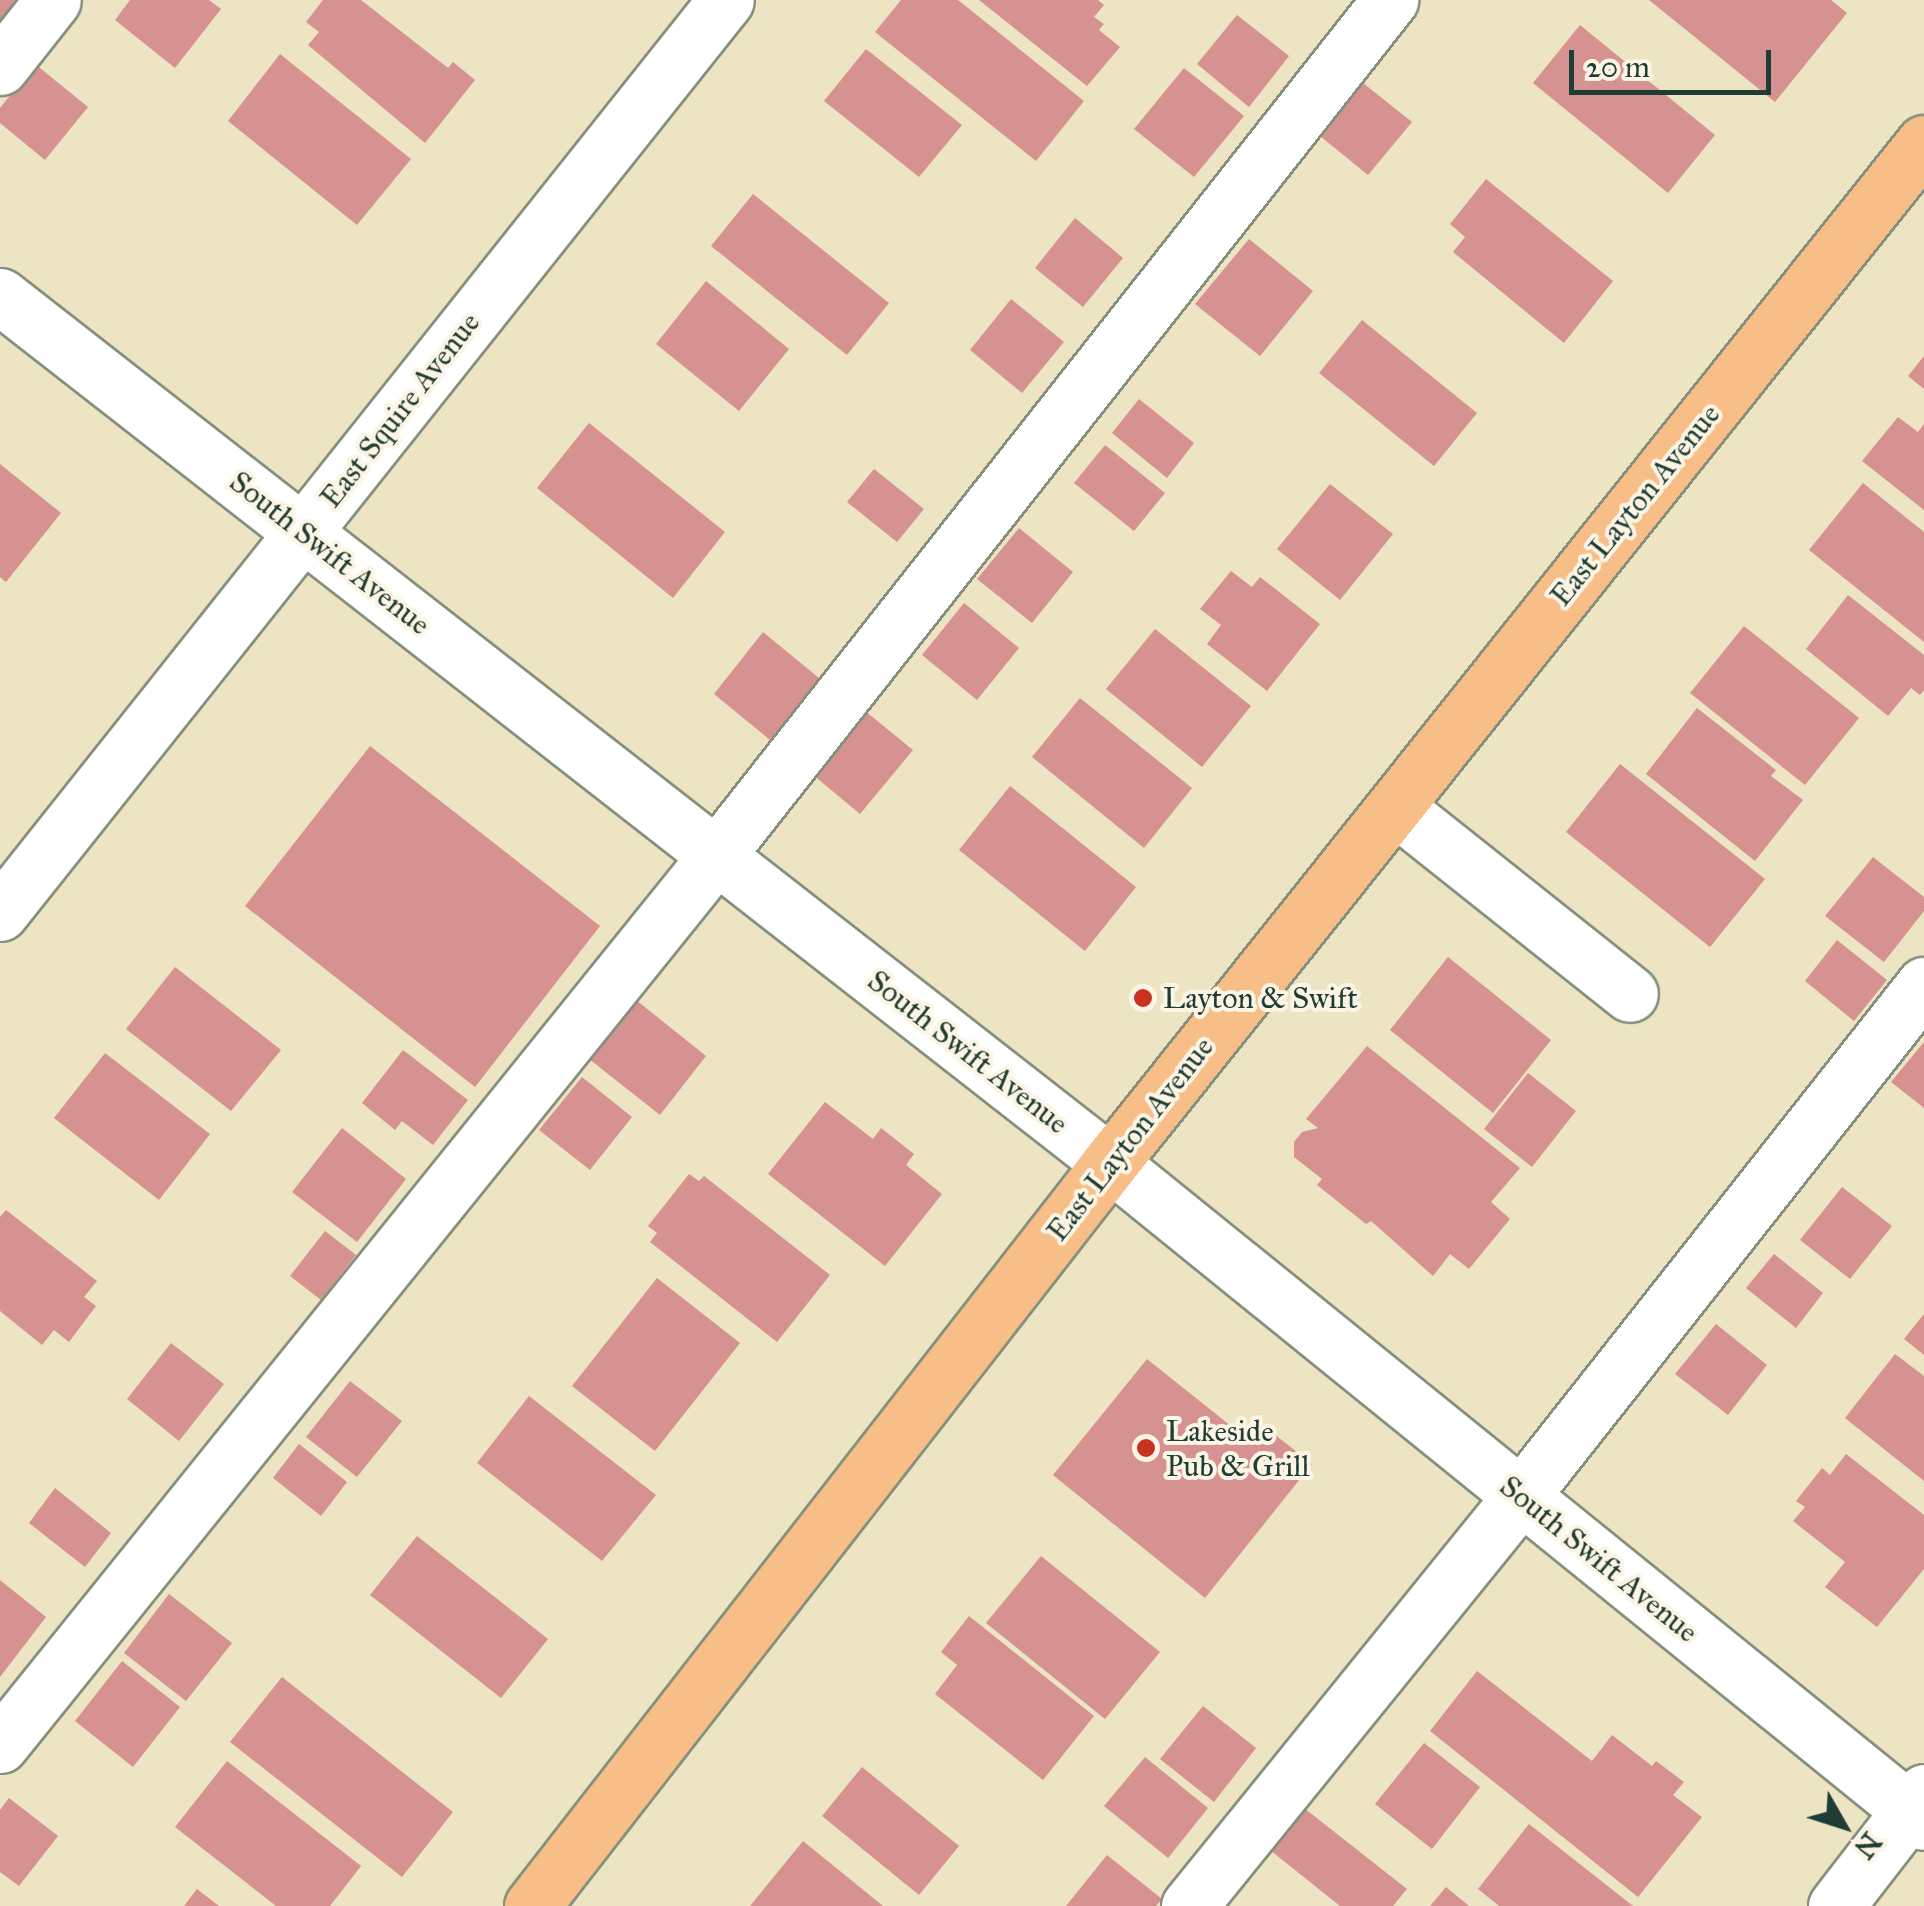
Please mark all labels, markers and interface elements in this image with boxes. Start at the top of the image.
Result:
scale bar [1574,30,1776,92]
text: 20 m [1586,49,1650,85]
street label: East Squire Avenue [313,305,487,515]
street label: East Layton Avenue [1543,397,1727,613]
street label: South Swift Avenue [223,464,437,642]
street label: South Swift Avenue [861,963,1075,1141]
place label: Layton & Swift [1163,980,1358,1016]
marker: Layton & Swift [1132,987,1154,1009]
street label: East Layton Avenue [1039,1030,1221,1248]
place label: Lakeside Pub & Grill [1166,1413,1310,1484]
marker: Lakeside Pub & Grill [1135,1437,1157,1459]
street label: South Swift Avenue [1493,1468,1705,1650]
north arrow [1794,1776,1894,1876]
text: N [1847,1825,1889,1865]

